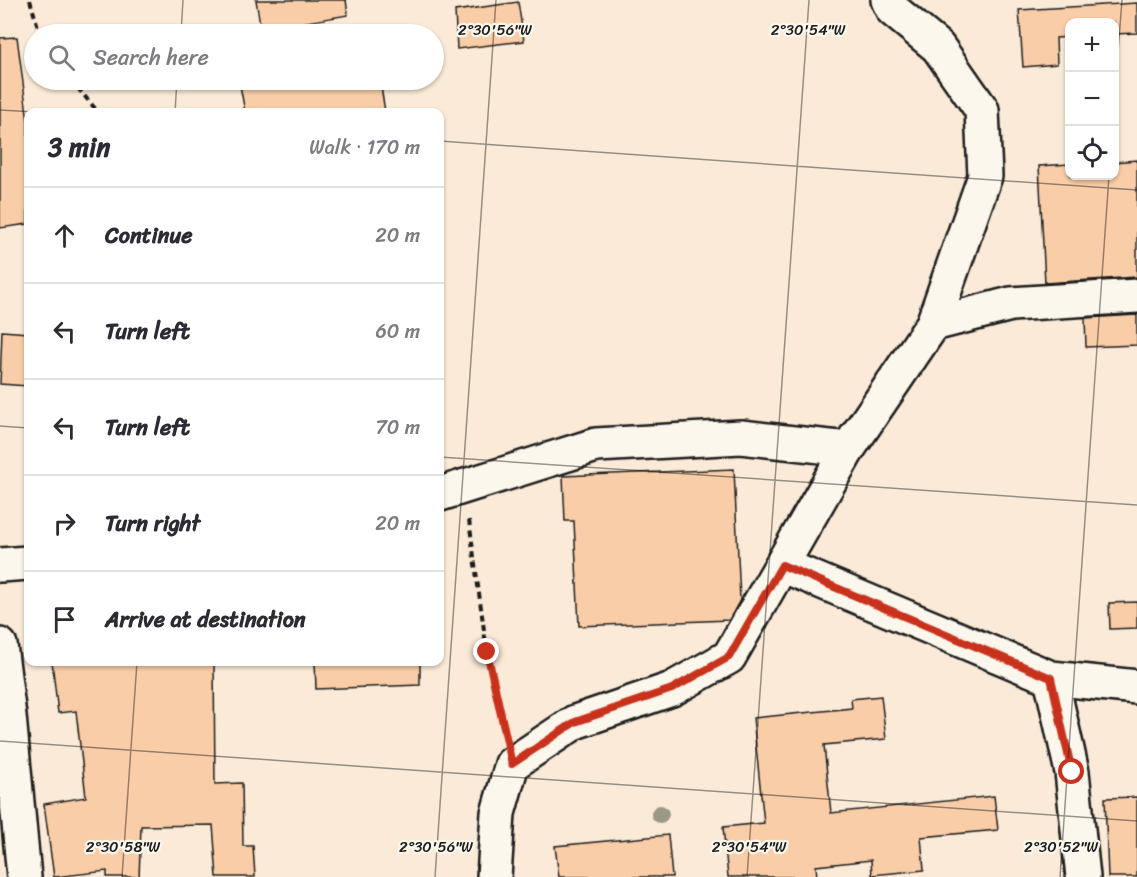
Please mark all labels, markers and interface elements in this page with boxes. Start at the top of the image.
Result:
text: 2°30'56"W [458,17,532,43]
text: 2°30'54"W [771,17,846,43]
map controls [1065,18,1119,180]
button: + [1065,18,1119,72]
search box [24,24,444,90]
text: Search here [93,38,209,77]
icon: search [45,41,78,74]
button: − [1065,72,1119,126]
text: 3 min [48,124,110,170]
button: locate [1065,126,1119,180]
text: Walk · 170 m [309,130,420,165]
text: Continue [105,216,193,255]
text: 20 m [375,218,420,253]
icon: ahead [48,219,81,252]
text: Turn left [105,312,190,351]
text: 60 m [375,314,420,349]
icon: left [48,315,81,348]
text: Turn left [105,408,190,447]
text: 70 m [375,410,420,445]
icon: left [48,411,81,444]
text: Turn right [105,504,200,543]
text: 20 m [375,506,420,541]
icon: right [48,507,81,540]
text: Arrive at destination [105,600,306,639]
icon: arrive [48,603,81,636]
route end [473,638,499,664]
route start [1058,758,1084,784]
text: 2°30'58"W [86,834,161,860]
text: 2°30'56"W [399,834,473,860]
text: 2°30'54"W [712,834,787,860]
text: 2°30'52"W [1024,834,1098,860]

